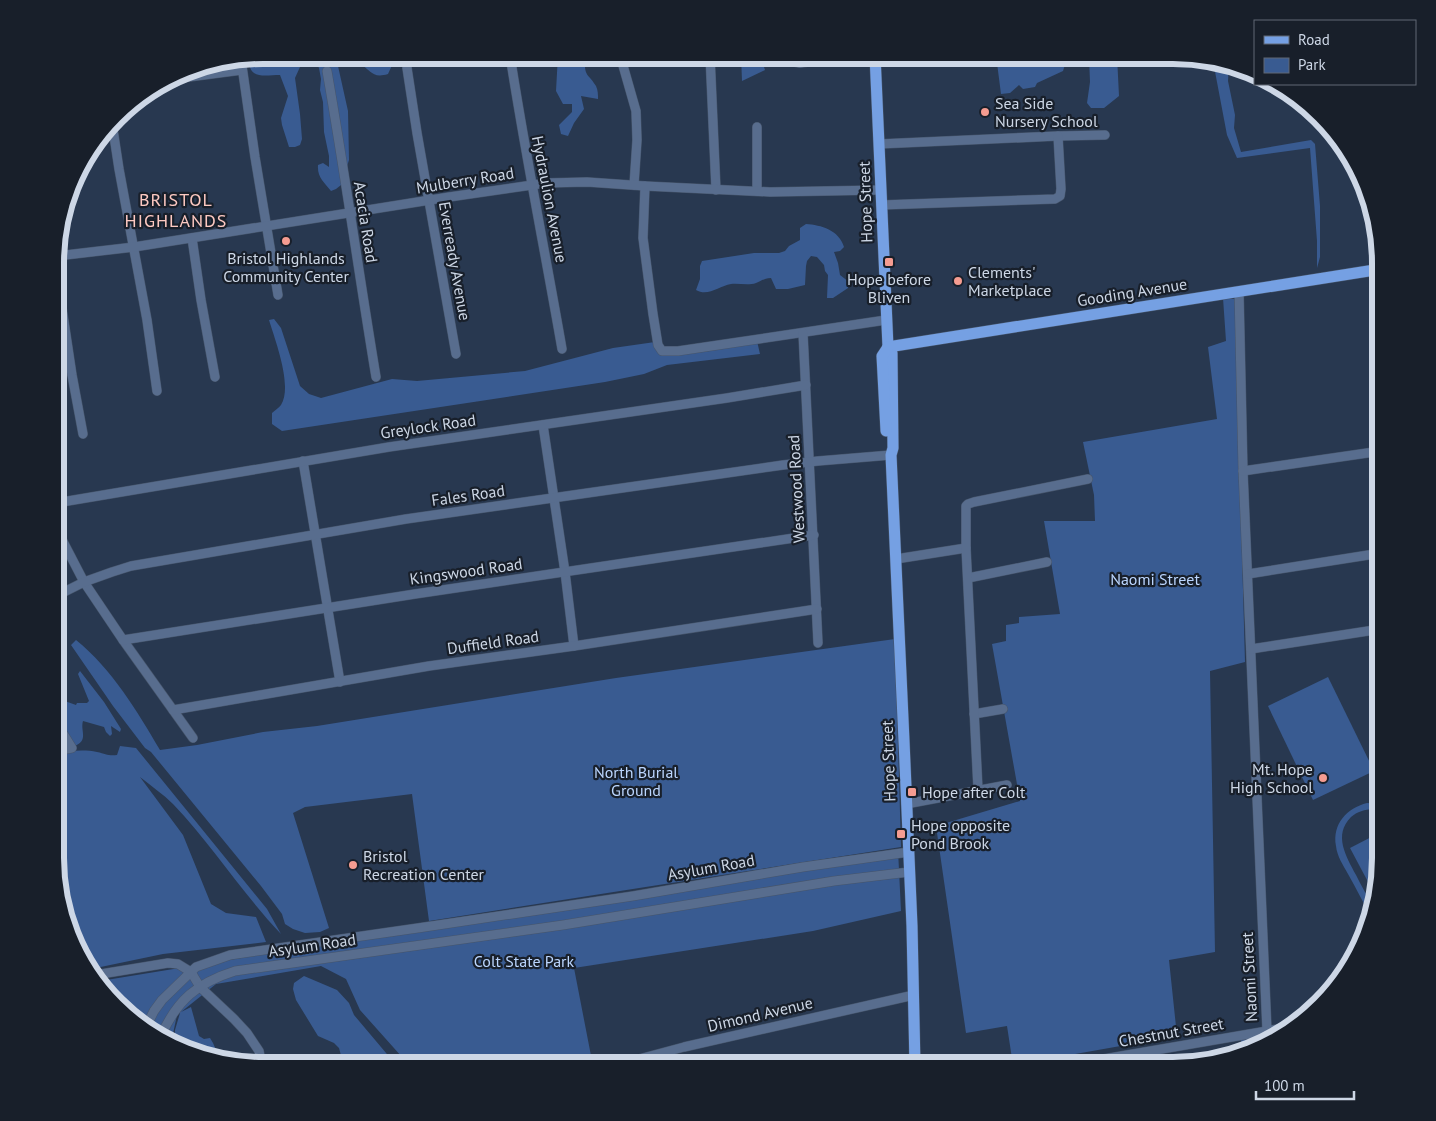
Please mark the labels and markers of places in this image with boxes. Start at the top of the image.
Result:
place label: Sea Side Nursery School [995,93,1098,131]
marker: Sea Side Nursery School [979,106,991,118]
marker: Bristol Highlands Community Center [280,235,292,247]
place label: Bristol Highlands Community Center [223,248,349,286]
marker: Hope before Bliven [883,256,895,268]
place label: Clements' Marketplace [968,262,1051,300]
place label: Hope before Bliven [847,269,931,307]
marker: Clements' Marketplace [952,275,964,287]
place label: Mt. Hope High School [1230,759,1313,797]
marker: Mt. Hope High School [1317,772,1329,784]
place label: Hope after Colt [922,782,1026,802]
marker: Hope after Colt [906,786,918,798]
place label: Hope opposite Pond Brook [911,815,1010,853]
marker: Hope opposite Pond Brook [895,828,907,840]
place label: Bristol Recreation Center [363,846,485,884]
marker: Bristol Recreation Center [347,859,359,871]

